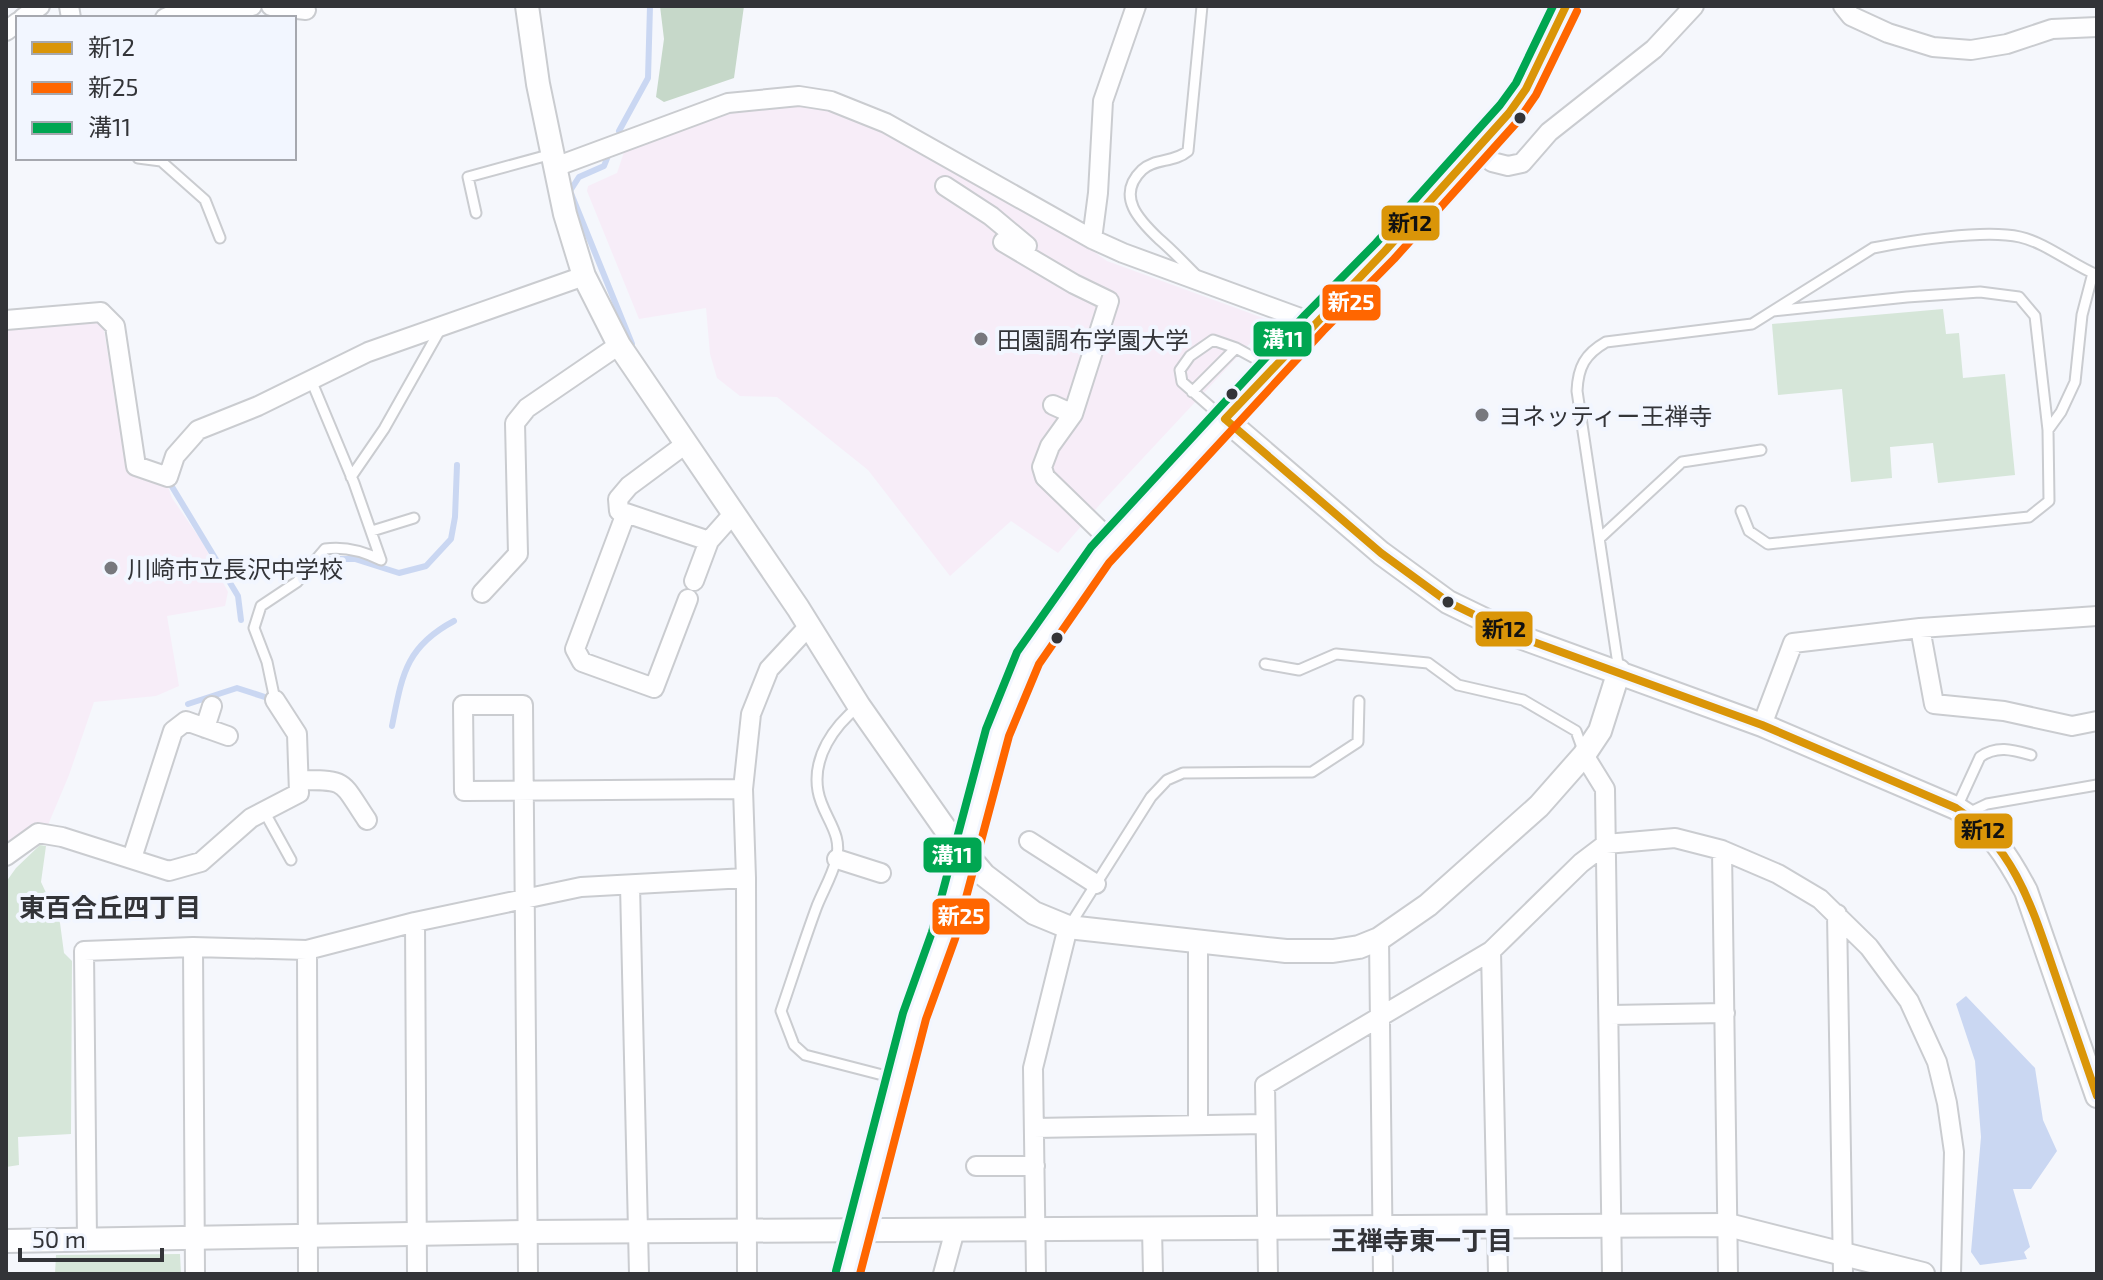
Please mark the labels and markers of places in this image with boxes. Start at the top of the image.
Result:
unlabelled marker [1512,110,1528,126]
place label: 田園調布学園大学 [997,325,1189,354]
marker: 田園調布学園大学 [972,330,990,348]
unlabelled marker [1224,386,1240,402]
place label: ヨネッティー王禅寺 [1498,401,1713,430]
marker: ヨネッティー王禅寺 [1473,406,1491,424]
place label: 川崎市立長沢中学校 [127,554,343,583]
marker: 川崎市立長沢中学校 [102,559,120,577]
unlabelled marker [1440,594,1456,610]
unlabelled marker [1049,630,1065,646]

